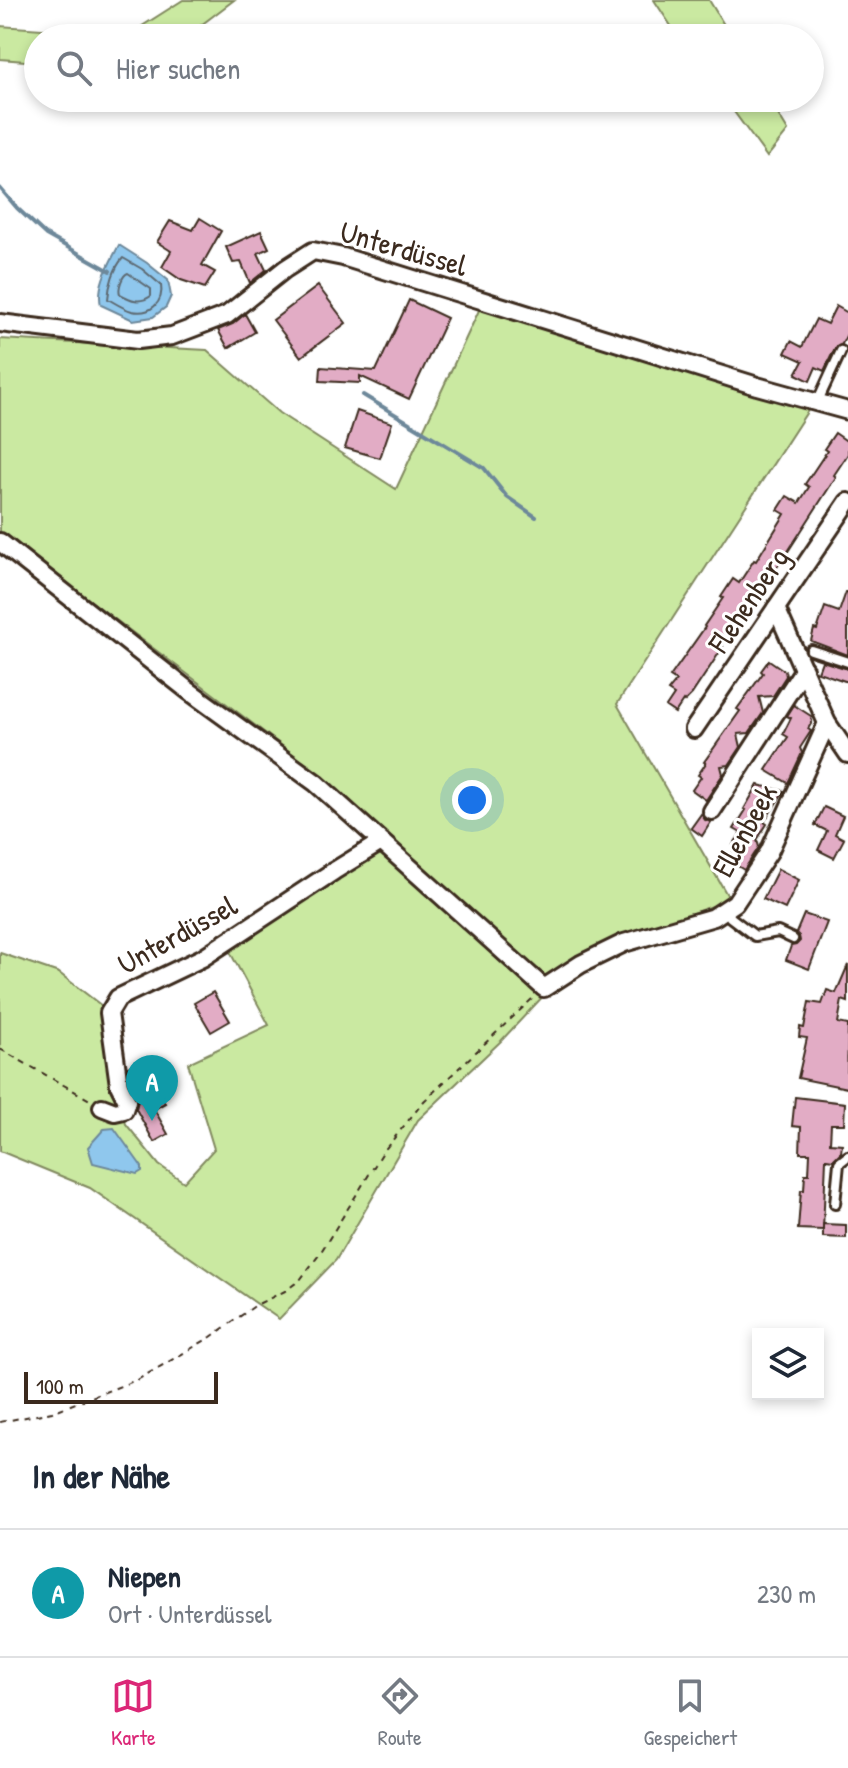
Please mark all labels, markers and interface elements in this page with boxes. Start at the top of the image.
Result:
search box [24,24,824,112]
icon: search [52,46,96,90]
text: Hier suchen [116,48,240,88]
street label: Unterdüssel [336,211,472,285]
street label: Flehenberg [698,540,798,661]
street label: Ellenbeek [702,776,786,884]
your location [452,780,492,820]
street label: Unterdüssel [110,885,244,983]
pin: A [126,1055,178,1121]
map controls [752,1328,824,1400]
button: layers [752,1328,824,1400]
scale bar [24,1368,218,1404]
text: 100 m [36,1371,84,1401]
text: In der Nähe [32,1453,170,1499]
text: Niepen [108,1556,181,1596]
text: A [52,1576,64,1611]
text: 230 m [757,1576,816,1611]
text: Ort · Unterdüssel [108,1596,272,1631]
tab: Karte [111,1674,156,1752]
tab: Route [378,1674,422,1752]
tab: Gespeichert [644,1674,737,1752]

